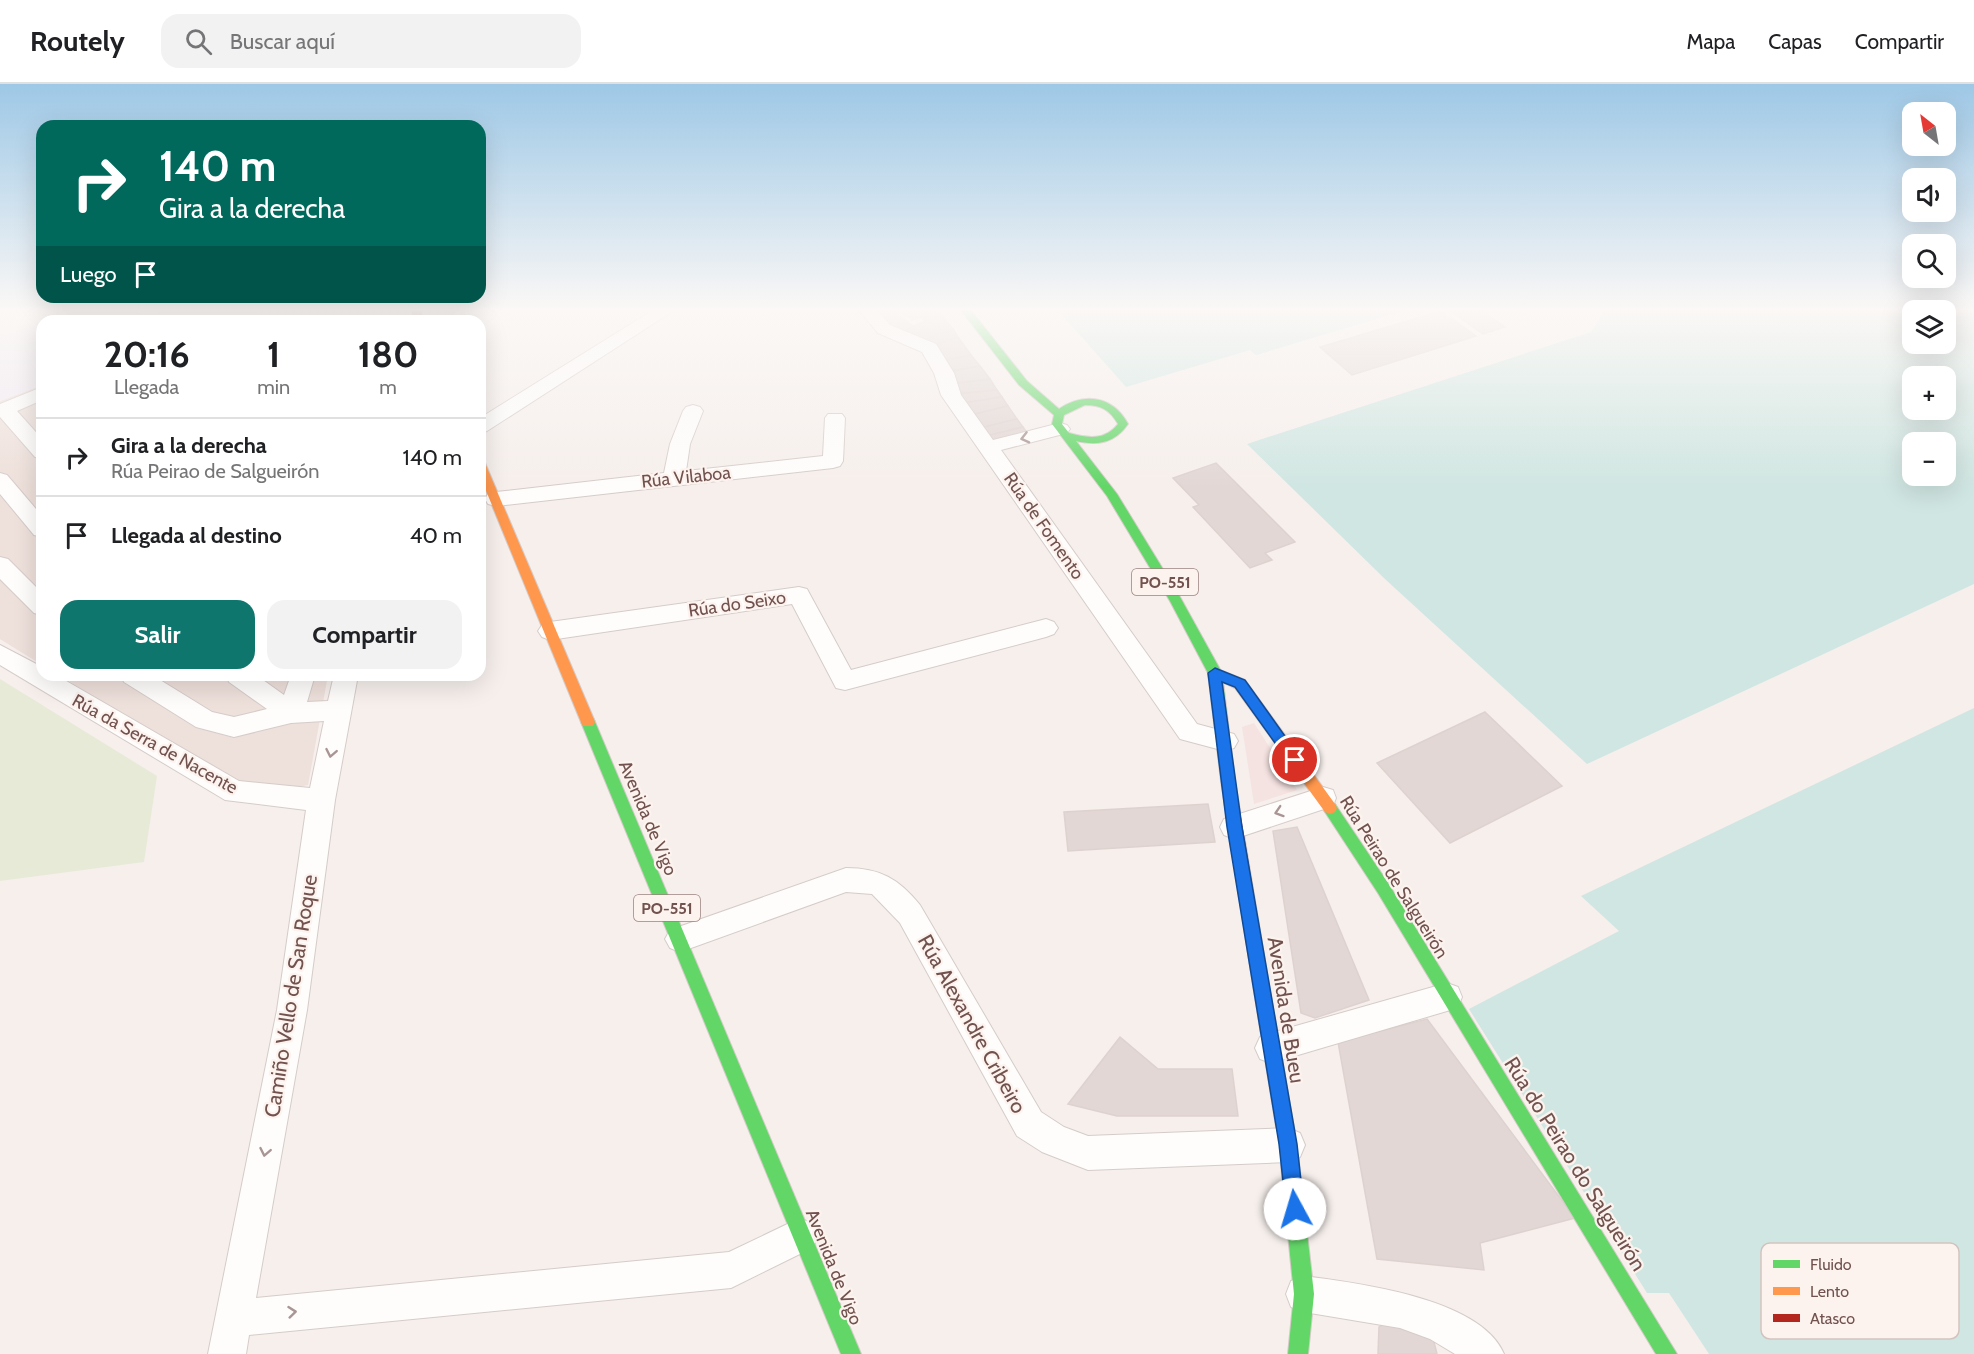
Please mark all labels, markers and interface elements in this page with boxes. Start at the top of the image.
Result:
search box [161,14,581,68]
text: Routely [30,24,125,58]
icon: search [182,25,215,58]
text: Buscar aquí [230,28,335,55]
text: Mapa [1687,29,1735,54]
text: Capas [1768,29,1822,54]
text: Compartir [1855,29,1944,54]
north arrow [1902,102,1956,156]
map controls [1902,102,1956,486]
text: 140 m [159,140,276,192]
icon: right [60,144,138,222]
button: sound [1902,168,1956,222]
text: Gira a la derecha [159,192,345,225]
button: search [1902,234,1956,288]
icon: arrive [129,258,162,291]
text: Luego [60,261,117,288]
button: layers [1902,300,1956,354]
text: 20:16 [104,332,190,376]
text: 1 [267,332,280,376]
text: 180 [358,332,418,376]
button: + [1902,366,1956,420]
text: Llegada [114,375,179,399]
text: min [257,375,290,399]
text: m [379,375,397,399]
one-way arrow [1020,431,1030,443]
text: Gira a la derecha [111,432,267,459]
button: − [1902,432,1956,486]
icon: right [60,441,93,474]
text: 140 m [403,444,462,471]
text: Rúa Peirao de Salgueirón [111,459,319,483]
street label: Rúa Vilaboa [640,461,732,493]
street label: Rúa de Fomento [999,468,1089,584]
icon: arrive [60,519,93,552]
text: Llegada al destino [111,522,282,549]
text: 40 m [410,522,462,549]
road number: PO-551 [1132,569,1198,595]
street label: Rúa do Seixo [687,586,787,622]
button: Salir [60,600,255,669]
button: Compartir [267,600,462,669]
street label: Rúa da Serra de Nacente [68,689,242,799]
pin [1269,734,1320,785]
icon: arrive [1278,743,1311,776]
one-way arrow [325,748,338,758]
street label: Avenida de Vigo [614,757,682,879]
street label: Rúa Peirao de Salgueirón [1335,792,1453,962]
one-way arrow [1274,805,1285,818]
street label: Camiño Vello de San Roque [259,872,322,1119]
road number: PO-551 [634,895,700,921]
street label: Rúa Alexandre Cribeiro [913,930,1032,1117]
street label: Avenida de Bueu [1263,935,1310,1085]
street label: Rúa do Peirao do Salgueirón [1499,1052,1652,1275]
one-way arrow [259,1147,272,1157]
position arrow [1263,1177,1327,1241]
street label: Avenida de Vigo [801,1206,867,1328]
legend [1761,1243,1959,1339]
text: Fluido [1810,1255,1852,1274]
text: Lento [1810,1282,1849,1301]
one-way arrow [287,1306,296,1319]
text: Atasco [1810,1309,1855,1328]

